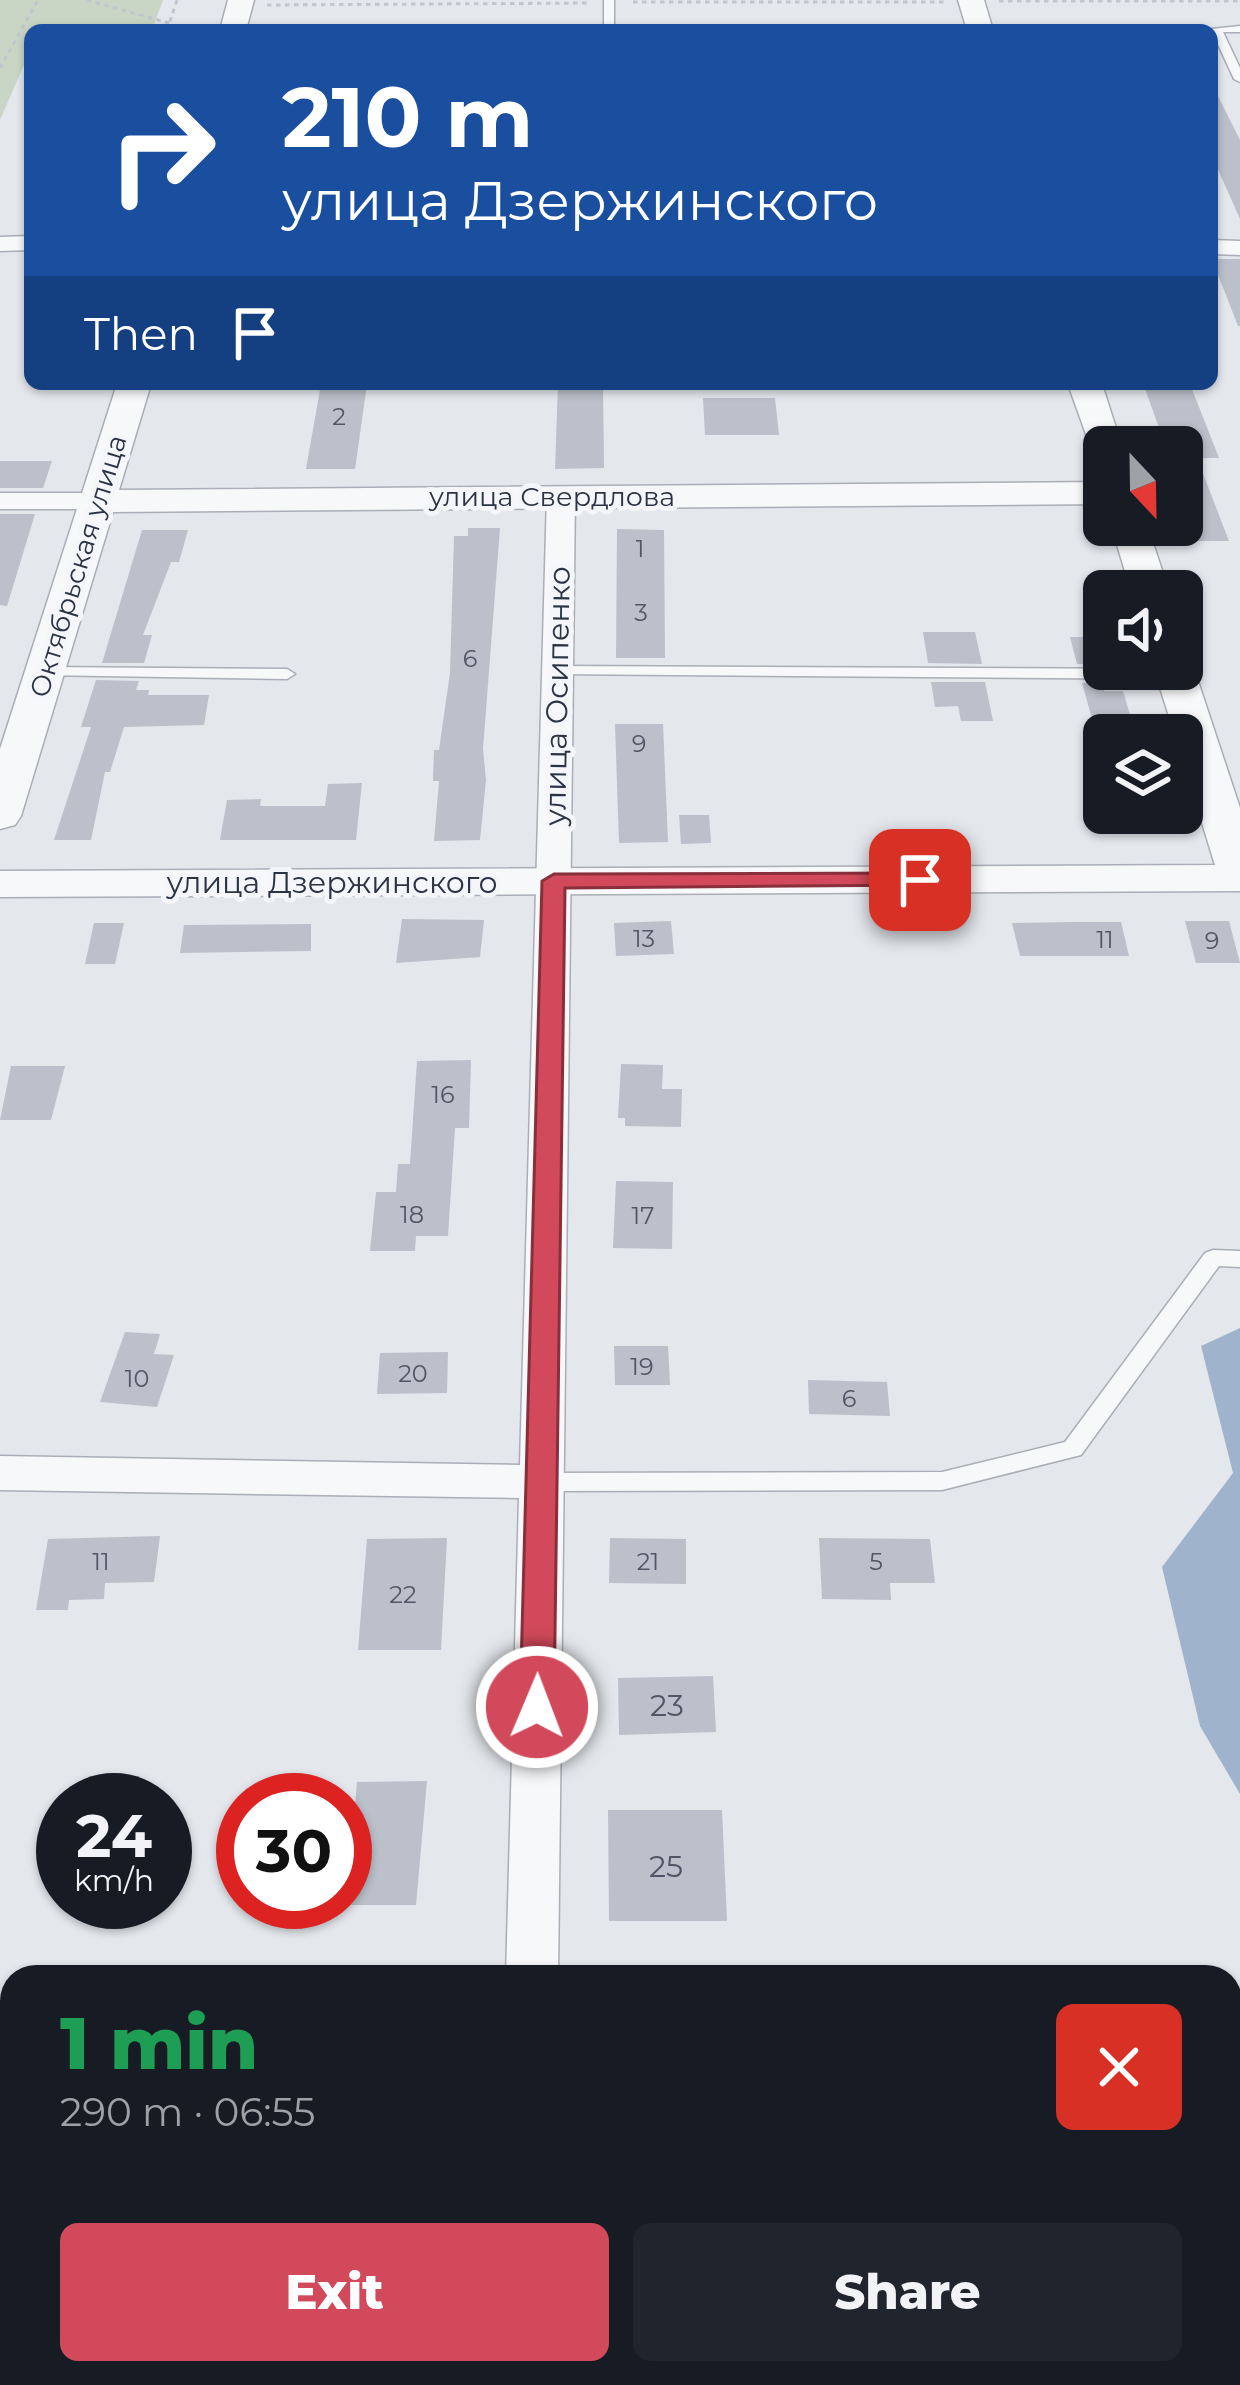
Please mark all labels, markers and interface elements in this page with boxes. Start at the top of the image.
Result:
text: 210 m [282,66,533,168]
icon: right [84,72,240,228]
text: улица Дзержинского [282,168,878,234]
icon: arrive [222,300,288,366]
text: Then [84,306,198,361]
house number: 2 [332,402,346,431]
north arrow [1083,426,1203,546]
map controls [1083,426,1203,834]
street label: Октябрьская улица [22,431,134,701]
street label: улица Свердлова [428,480,675,513]
house number: 1 [636,534,644,563]
street label: улица Осипенко [536,566,578,827]
button: sound [1083,570,1203,690]
house number: 3 [634,598,648,627]
house number: 6 [463,644,477,673]
button: layers [1083,714,1203,834]
house number: 9 [632,729,646,758]
pin [869,829,971,931]
icon: arrive [887,847,953,913]
street label: улица Дзержинского [165,864,498,901]
house number: 13 [633,924,655,953]
house number: 11 [1096,925,1114,954]
house number: 9 [1205,926,1219,955]
house number: 16 [431,1080,455,1109]
house number: 18 [400,1200,424,1229]
house number: 17 [632,1201,654,1230]
house number: 19 [630,1352,654,1381]
house number: 20 [398,1359,428,1388]
house number: 10 [125,1364,149,1393]
house number: 6 [842,1384,856,1413]
house number: 11 [92,1547,110,1576]
house number: 21 [637,1547,659,1576]
house number: 5 [869,1547,883,1576]
house number: 22 [389,1580,417,1609]
position arrow [474,1644,600,1770]
house number: 23 [650,1687,684,1724]
speed limit sign: 30 [216,1773,372,1929]
text: 24 [76,1799,152,1872]
house number: 25 [649,1848,683,1885]
text: km/h [74,1862,154,1899]
text: 1 min [60,1999,258,2087]
button: close [1056,2004,1182,2130]
text: 290 m · 06:55 [60,2088,315,2136]
button: Exit [60,2223,609,2361]
button: Share [633,2223,1182,2361]

